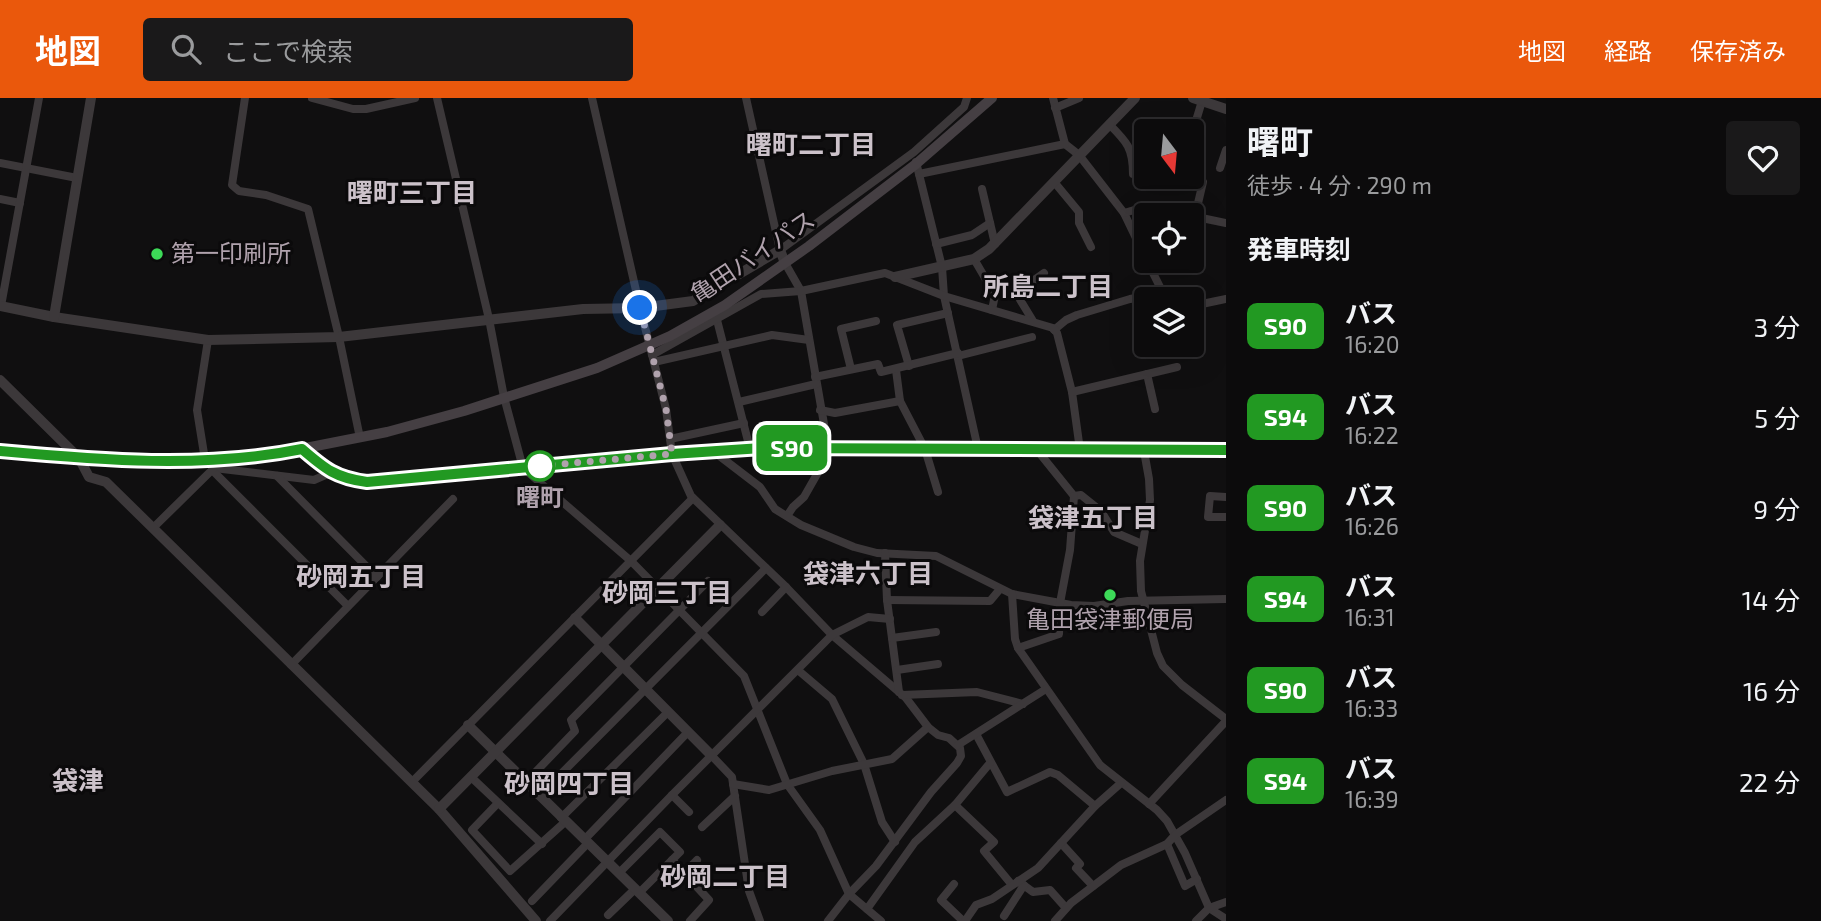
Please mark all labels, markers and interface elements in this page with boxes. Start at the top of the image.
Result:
search box [143,18,633,81]
text: 地図 [35,30,101,70]
icon: search [167,30,205,68]
text: ここで検索 [223,35,353,66]
text: 地図 [1518,36,1566,65]
text: 経路 [1604,36,1652,65]
text: 保存済み [1690,36,1786,65]
north arrow [1134,119,1204,189]
map controls [1134,119,1204,357]
text: 曙町 [1247,121,1313,161]
button: heart [1726,121,1800,195]
district label: 曙町二丁目 [746,128,876,159]
text: 徒歩 · 4 分 · 290 m [1247,171,1432,199]
district label: 曙町三丁目 [347,176,477,207]
button: locate [1134,203,1204,273]
street label: 亀田バイパス [685,204,820,308]
text: 発車時刻 [1247,233,1351,264]
place label: 第一印刷所 [171,238,291,267]
marker: 第一印刷所 [149,246,165,262]
district label: 所島二丁目 [983,270,1113,301]
button: layers [1134,287,1204,357]
your location [622,290,657,325]
text: バス [1345,297,1397,328]
text: S90 [1264,311,1307,340]
text: 3 分 [1754,311,1800,342]
text: 16:20 [1345,330,1400,358]
text: バス [1345,388,1397,419]
text: S94 [1264,402,1307,431]
text: 5 分 [1754,402,1800,433]
text: 16:22 [1345,421,1399,449]
line badge: S90 [752,425,832,471]
text: S90 [770,433,814,462]
marker: 曙町 [525,451,555,481]
text: バス [1345,479,1397,510]
place label: 曙町 [516,482,564,511]
text: S90 [1264,493,1307,522]
text: 9 分 [1753,493,1800,524]
district label: 袋津五丁目 [1028,501,1158,532]
text: 16:26 [1345,512,1399,540]
district label: 袋津六丁目 [803,557,933,588]
district label: 砂岡五丁目 [296,560,426,591]
text: バス [1345,570,1397,601]
district label: 砂岡三丁目 [602,576,732,607]
text: S94 [1264,584,1307,613]
text: 14 分 [1742,584,1800,615]
marker: 亀田袋津郵便局 [1102,587,1118,603]
text: 16:31 [1345,603,1395,631]
place label: 亀田袋津郵便局 [1026,604,1194,633]
text: バス [1345,661,1397,692]
text: S90 [1264,675,1307,704]
text: 16 分 [1743,675,1800,706]
text: 16:33 [1345,694,1398,722]
text: バス [1345,752,1397,783]
district label: 袋津 [52,764,104,795]
text: S94 [1264,766,1307,795]
text: 22 分 [1739,766,1800,797]
district label: 砂岡四丁目 [504,767,634,798]
text: 16:39 [1345,785,1399,813]
district label: 砂岡二丁目 [660,860,790,891]

